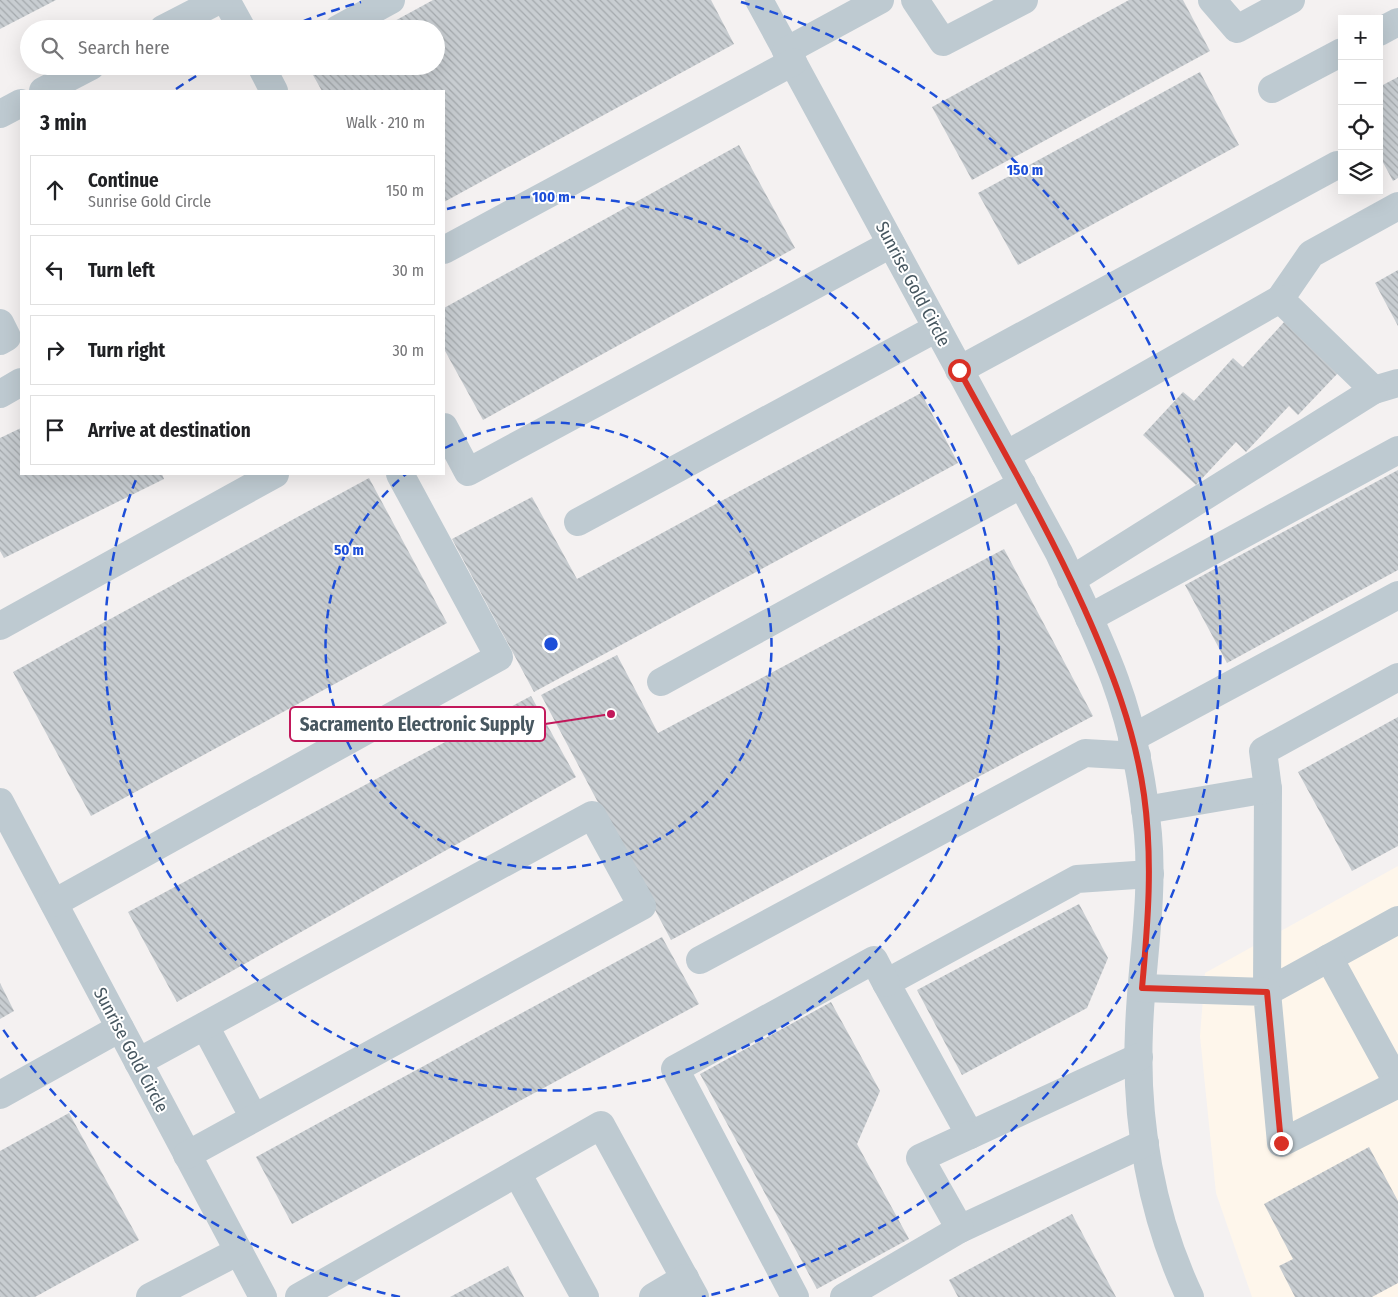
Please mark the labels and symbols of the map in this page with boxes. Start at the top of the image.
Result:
text: 150 m [1007,161,1043,179]
text: 100 m [532,188,570,206]
street label: Sunrise Gold Circle [871,218,955,350]
route start [948,359,971,382]
text: 50 m [334,541,364,559]
centre of rings [542,635,560,653]
callout: Sacramento Electronic Supply [290,707,545,741]
text: Sacramento Electronic Supply [300,713,535,736]
street label: Sunrise Gold Circle [89,984,173,1116]
route end [1270,1132,1293,1155]

